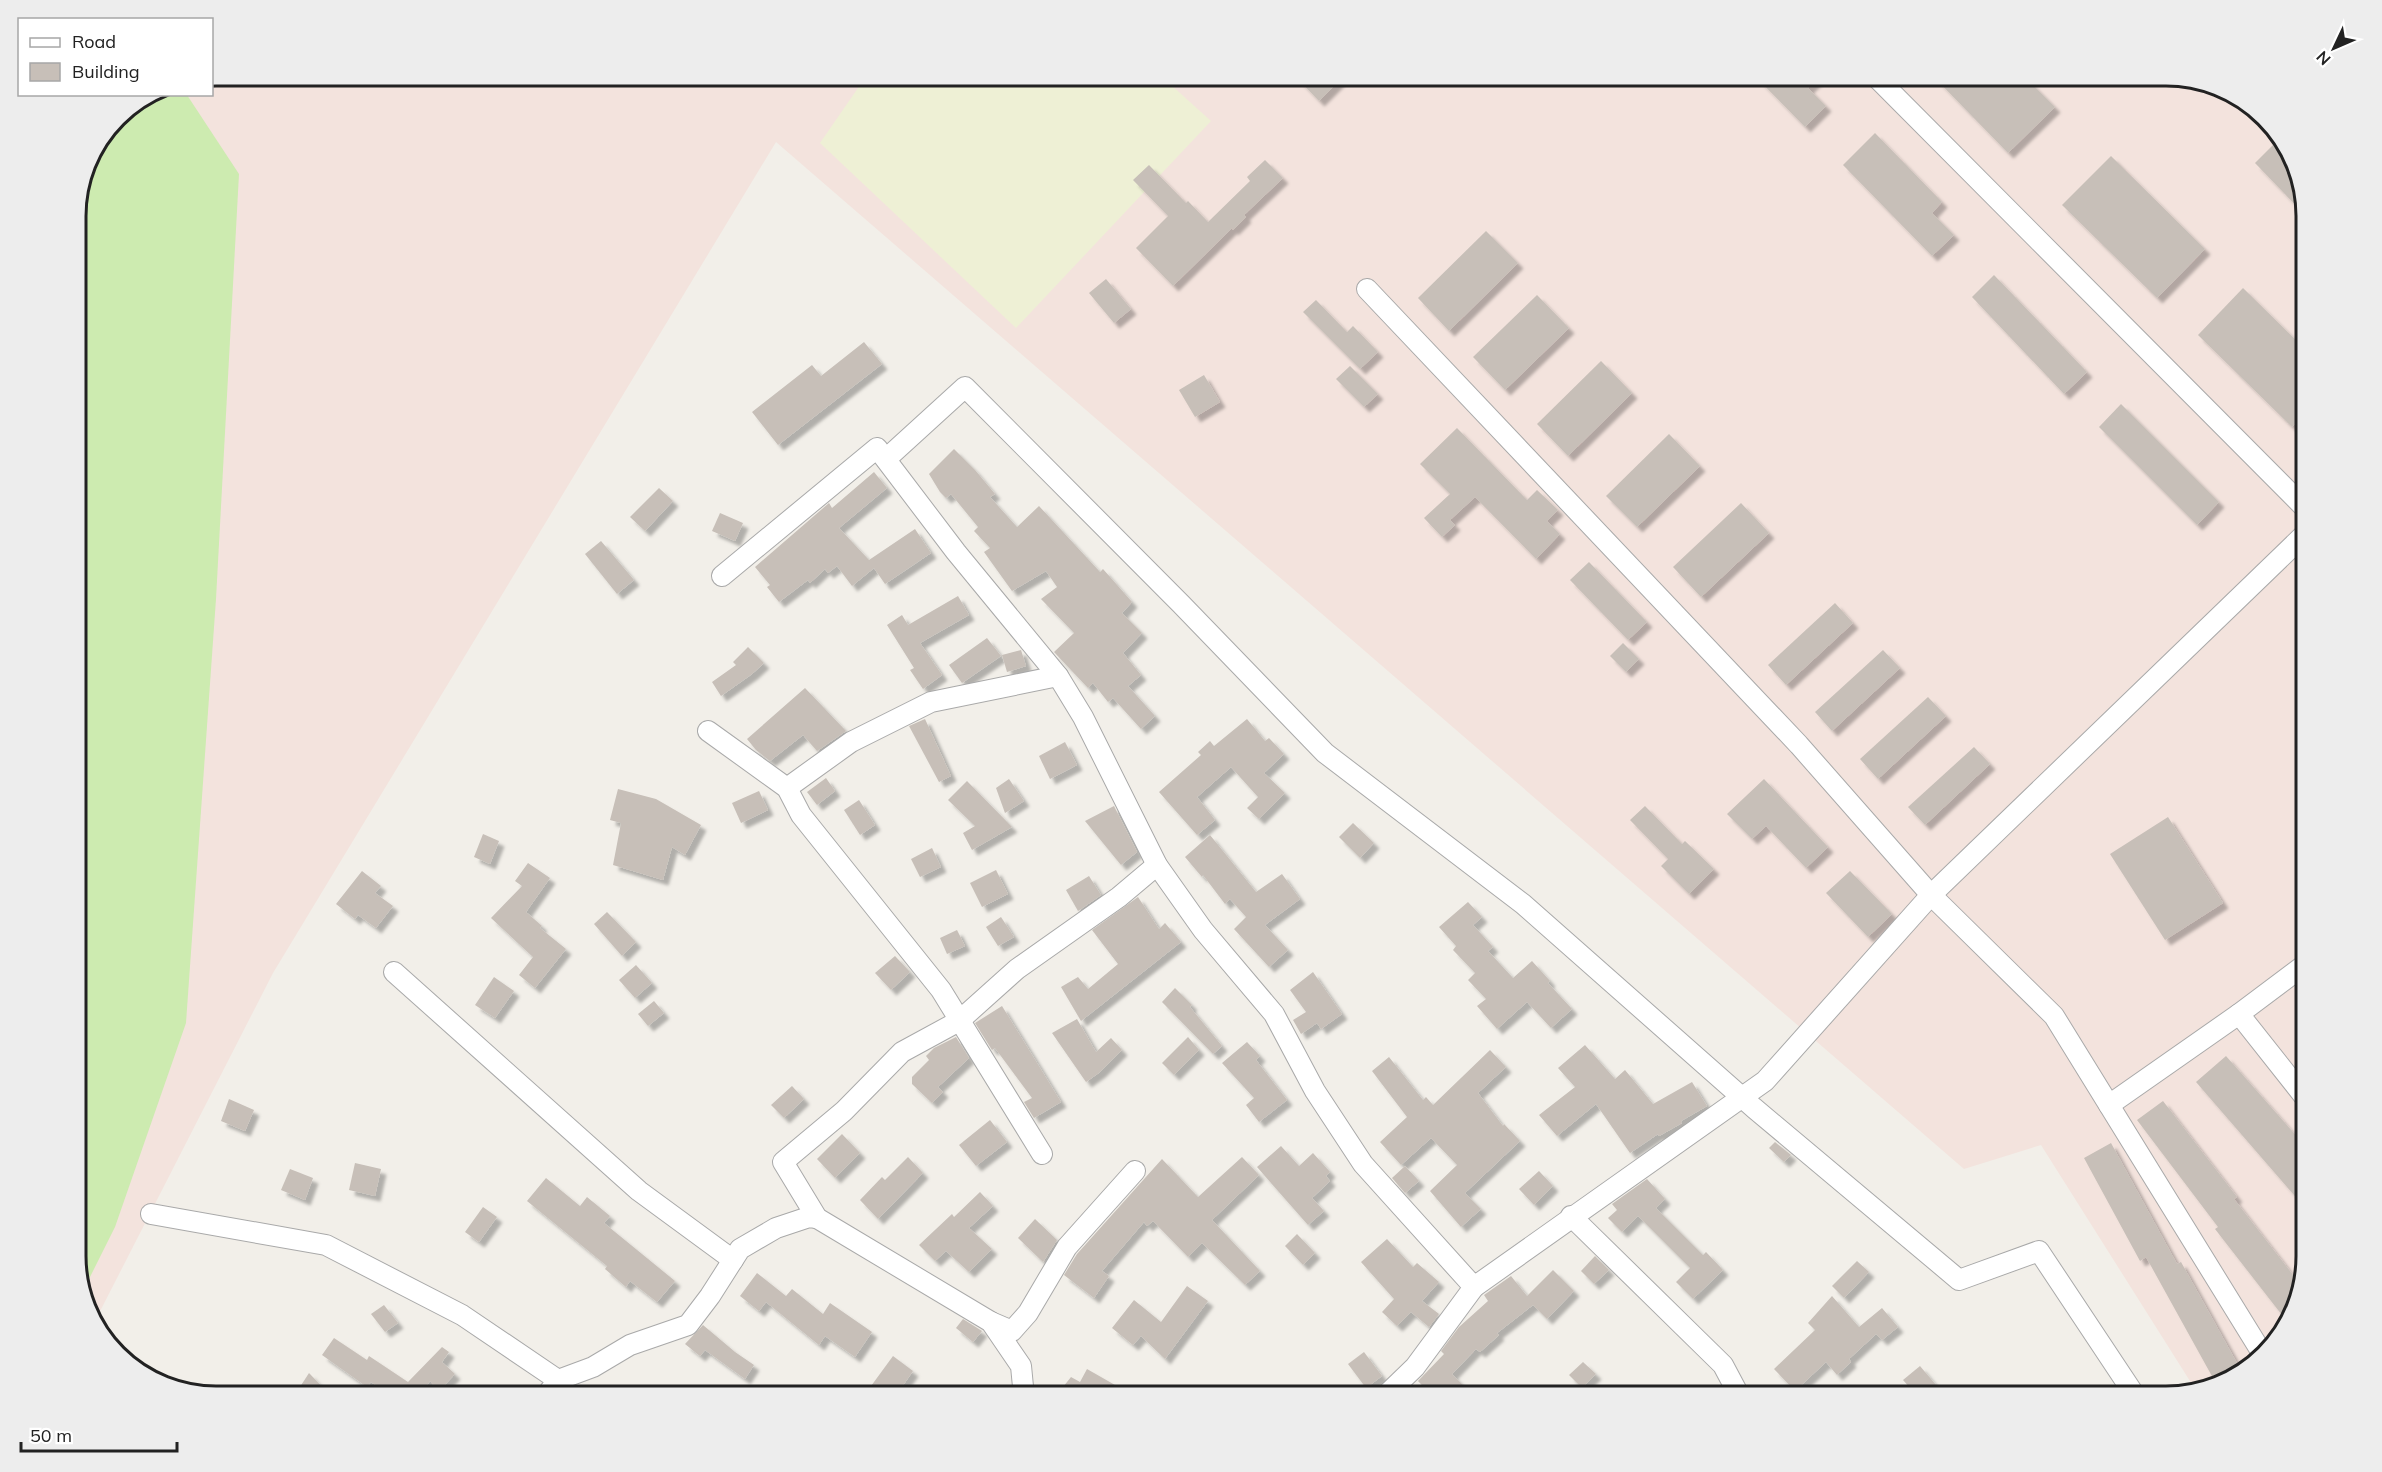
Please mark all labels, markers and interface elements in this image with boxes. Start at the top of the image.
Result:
legend [18,18,213,96]
north arrow [2304,18,2364,78]
text: Road [72,30,116,53]
text: N [2312,47,2335,70]
text: Building [72,60,140,83]
scale bar [21,1415,177,1453]
text: 50 m [30,1424,72,1447]

